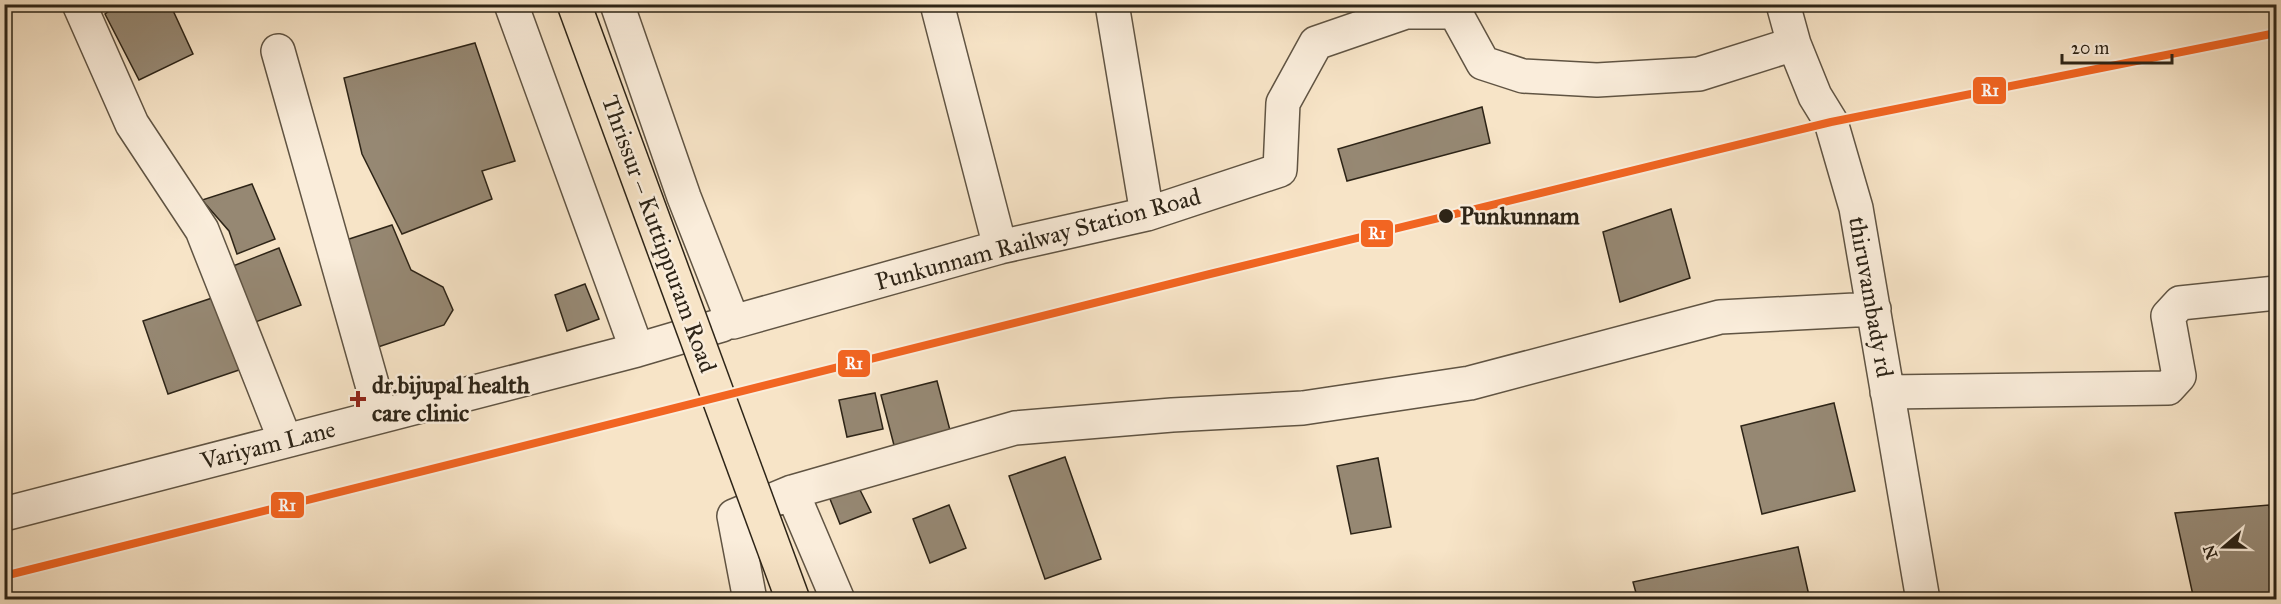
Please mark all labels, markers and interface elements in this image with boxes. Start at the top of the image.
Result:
scale bar [2062,27,2172,65]
text: 20 m [2071,37,2109,59]
line badge: R1 [1972,76,2007,105]
text: R1 [1981,81,1999,100]
street label: Thrissur – Kuttippuram Road [595,91,723,377]
street label: Punkunnam Railway Station Road [872,181,1204,297]
place label: Punkunnam [1460,201,1581,231]
marker: Punkunnam [1437,207,1455,225]
street label: thiruvambady rd [1842,214,1900,380]
line badge: R1 [1360,219,1394,248]
text: R1 [1368,224,1386,243]
line badge: R1 [837,349,871,378]
text: R1 [845,354,863,373]
place label: dr.bijupal health care clinic [372,370,530,428]
marker: dr.bijupal health care clinic [349,390,367,408]
street label: Variyam Lane [197,414,338,476]
line badge: R1 [270,491,305,519]
text: R1 [278,496,296,515]
north arrow [2194,517,2254,577]
text: N [2199,542,2222,562]

